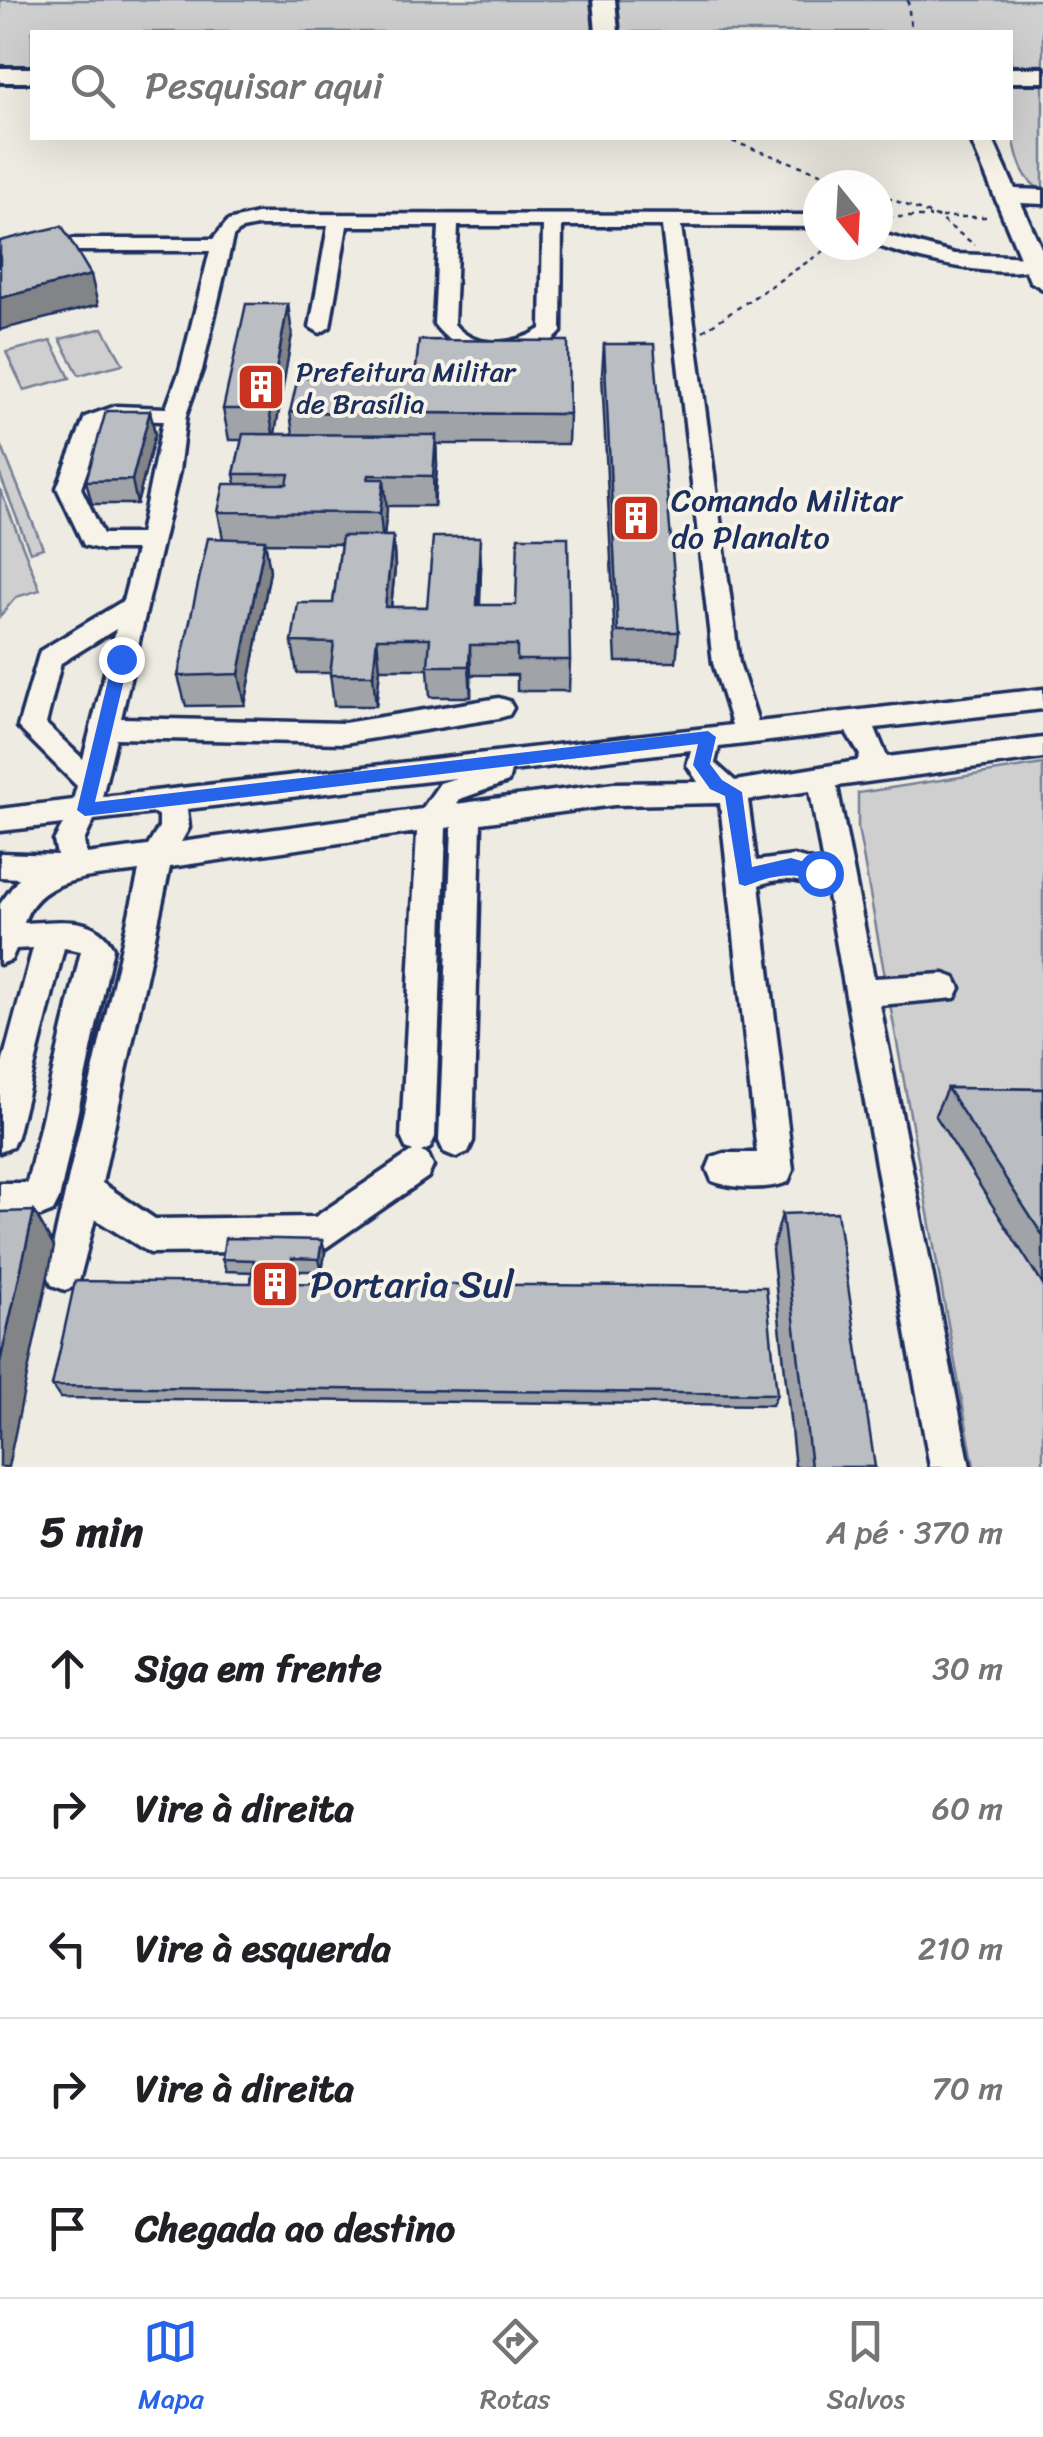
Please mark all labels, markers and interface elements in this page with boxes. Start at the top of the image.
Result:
search box [30,30,1013,140]
text: Pesquisar aqui [145,52,383,119]
icon: search [65,58,120,113]
north arrow [803,170,893,260]
place label: Prefeitura Militar de Brasília [296,347,517,428]
building icon: Prefeitura Militar de Brasília [235,361,287,413]
place label: Comando Militar do Planalto [671,472,904,566]
building icon: Comando Militar do Planalto [610,492,662,544]
route end [99,637,145,683]
route start [798,851,844,897]
place label: Portaria Sul [310,1251,515,1318]
building icon: Portaria Sul [249,1258,301,1310]
text: 5 min [40,1495,143,1569]
text: A pé · 370 m [826,1504,1003,1561]
text: Siga em frente [135,1635,382,1702]
text: 30 m [932,1640,1003,1697]
icon: ahead [40,1641,95,1696]
text: Vire à direita [135,1775,354,1842]
text: 60 m [932,1780,1003,1837]
icon: right [40,1781,95,1836]
text: Vire à esquerda [135,1915,391,1982]
text: 210 m [918,1920,1003,1977]
icon: left [40,1921,95,1976]
text: Vire à direita [135,2055,354,2122]
text: 70 m [932,2060,1003,2117]
icon: right [40,2061,95,2116]
text: Chegada ao destino [135,2195,455,2262]
icon: arrive [40,2201,95,2256]
tab: Mapa [138,2314,204,2423]
tab: Rotas [480,2314,550,2423]
tab: Salvos [827,2314,905,2423]

